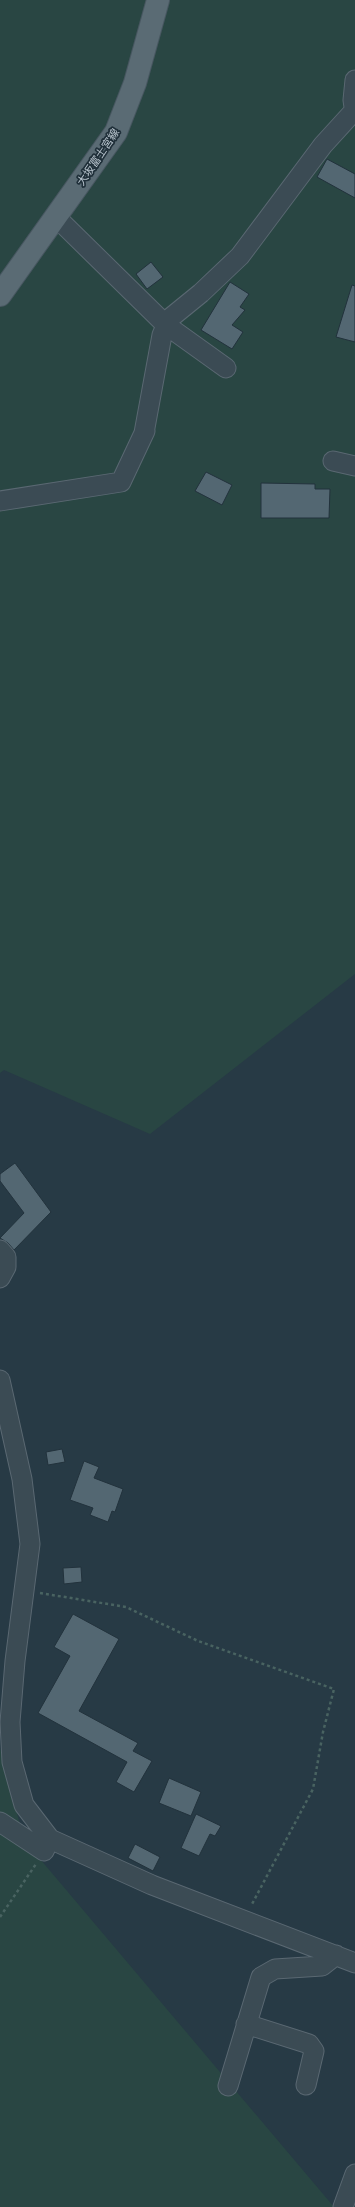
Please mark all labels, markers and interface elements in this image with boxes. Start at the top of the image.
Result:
street label: 大坂富士宮線 [75,126,122,188]

